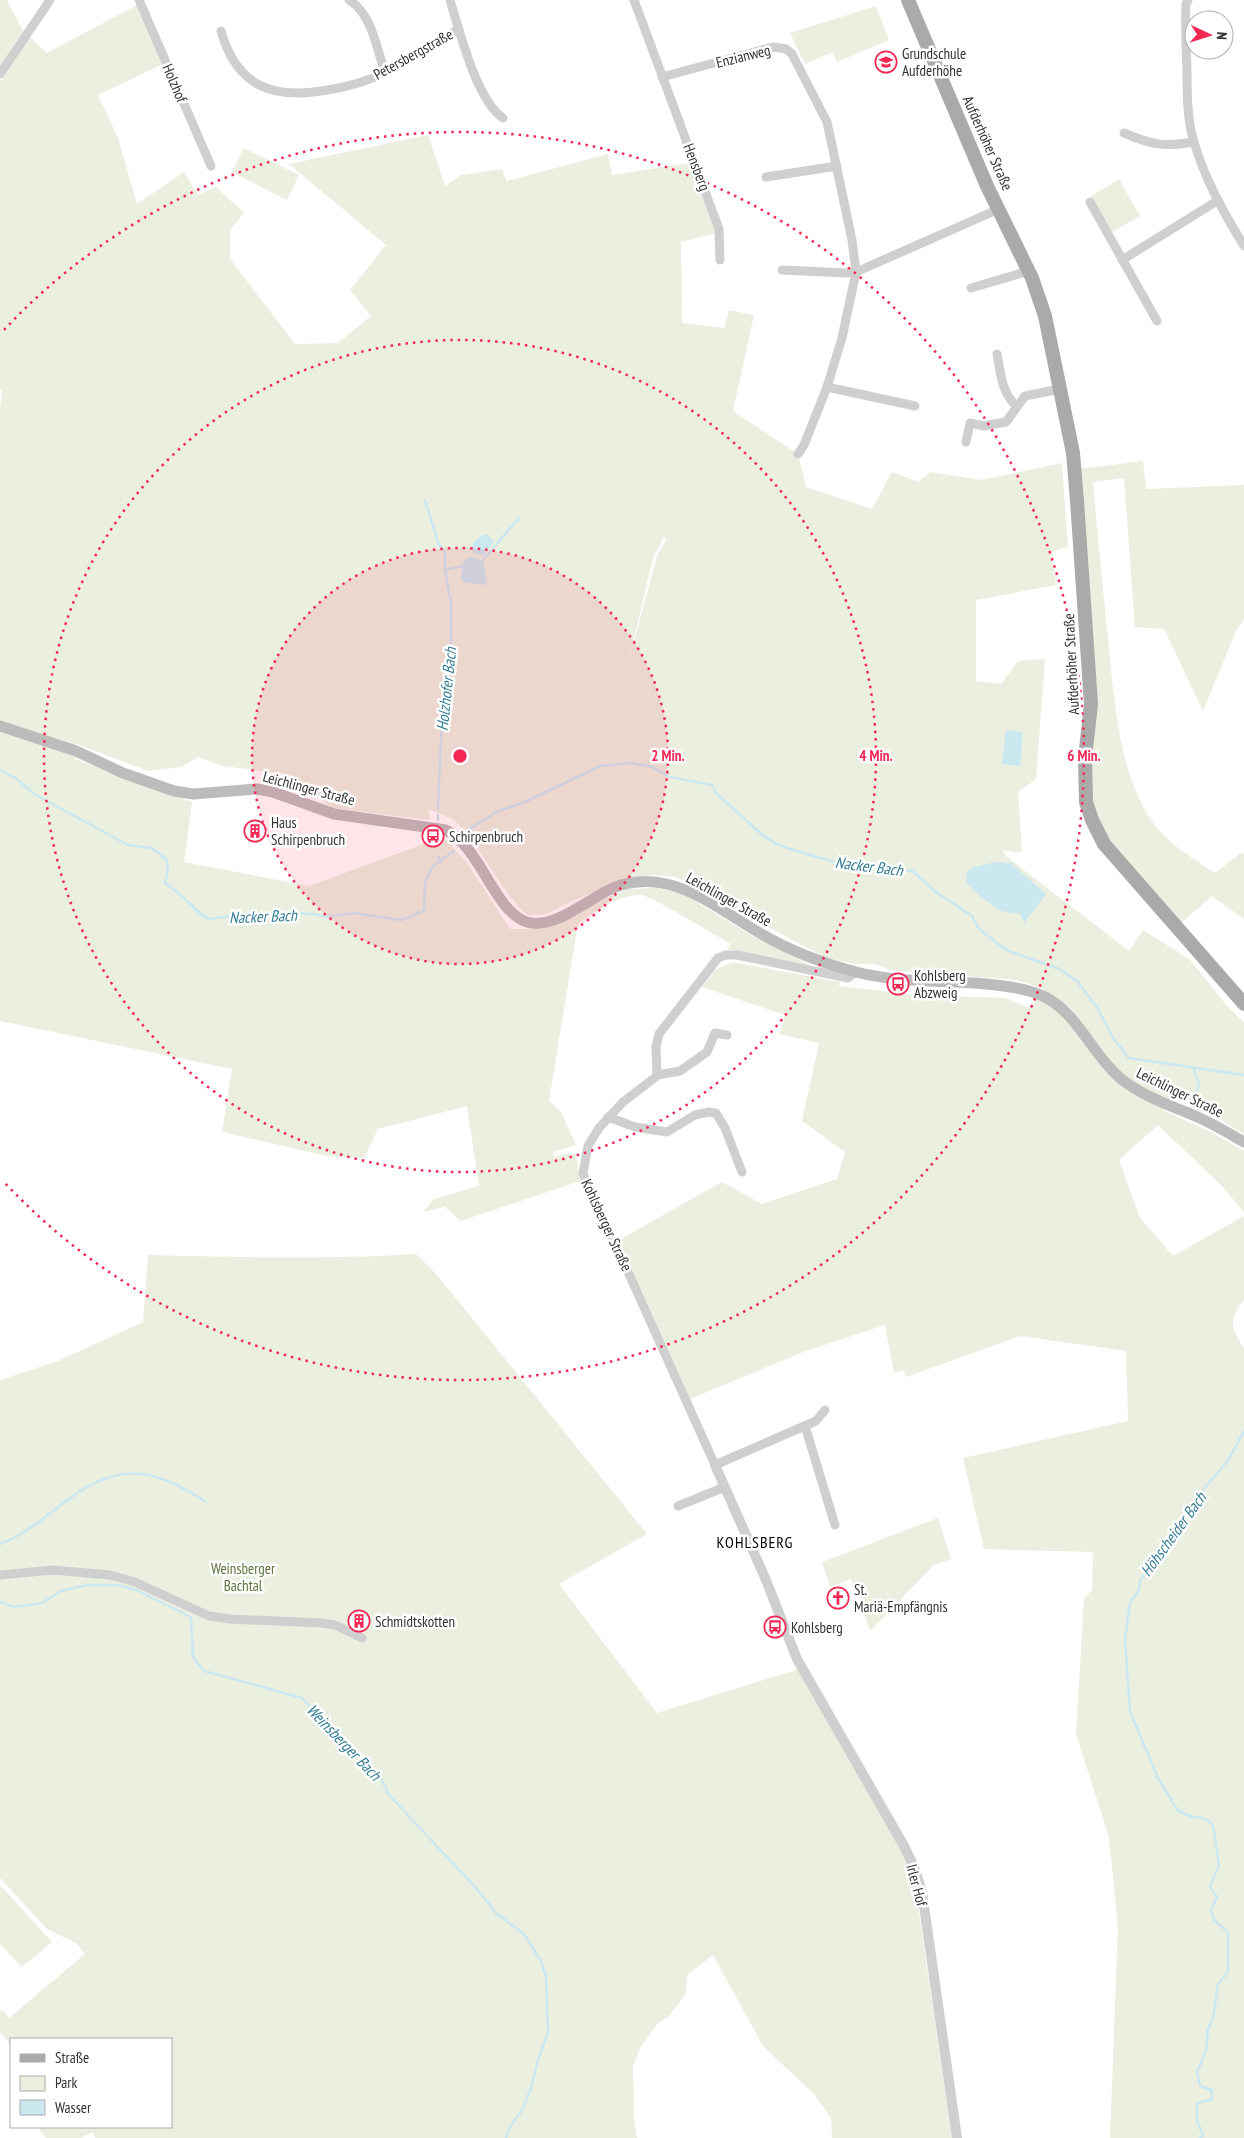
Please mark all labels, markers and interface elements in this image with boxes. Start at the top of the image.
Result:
north arrow [1184,10,1234,60]
street label: Petersbergstraße [370,24,456,84]
text: N [1213,32,1231,40]
street label: Enzianweg [714,40,772,72]
place label: Grundschule Aufderhöhe [902,44,966,80]
school or university icon: Grundschule Aufderhöhe [874,50,898,74]
street label: Holzhof [158,61,192,106]
street label: Aufderhöher Straße [959,93,1017,193]
street label: Hensberg [679,141,715,193]
street label: Aufderhöher Straße [1059,613,1083,715]
water label: Holzhofer Bach [432,645,460,732]
text: 2 Min. [651,746,685,765]
text: 4 Min. [859,746,893,765]
text: 6 Min. [1067,746,1101,765]
centre of rings [451,747,469,765]
street label: Leichlinger Straße [261,767,357,809]
place label: Haus Schirpenbruch [271,813,345,849]
building icon: Haus Schirpenbruch [243,819,267,843]
bus stop icon: Schirpenbruch [421,824,445,848]
place label: Schirpenbruch [449,827,523,846]
water label: Nacker Bach [834,852,905,880]
street label: Leichlinger Straße [683,868,775,930]
water label: Nacker Bach [229,905,298,927]
place label: Kohlsberg Abzweig [914,966,966,1002]
bus stop icon: Kohlsberg Abzweig [886,972,910,996]
street label: Leichlinger Straße [1133,1063,1227,1121]
street label: Kohlsberger Straße [577,1176,637,1274]
water label: Höhscheider Bach [1136,1487,1211,1580]
district label: KOHLSBERG [717,1532,793,1552]
park label: Weinsberger Bachtal [211,1559,276,1595]
place label: St. Mariä-Empfängnis [854,1580,948,1616]
church icon: St. Mariä-Empfängnis [826,1586,850,1610]
building icon: Schmidtskotten [347,1609,371,1633]
place label: Schmidtskotten [375,1612,455,1631]
bus stop icon: Kohlsberg [763,1615,787,1639]
place label: Kohlsberg [791,1618,843,1637]
water label: Weinsberger Bach [303,1700,386,1785]
street label: Irler Hof [902,1862,932,1909]
legend [10,2038,172,2128]
text: Straße [55,2048,89,2067]
text: Park [55,2073,77,2092]
text: Wasser [55,2098,92,2117]

